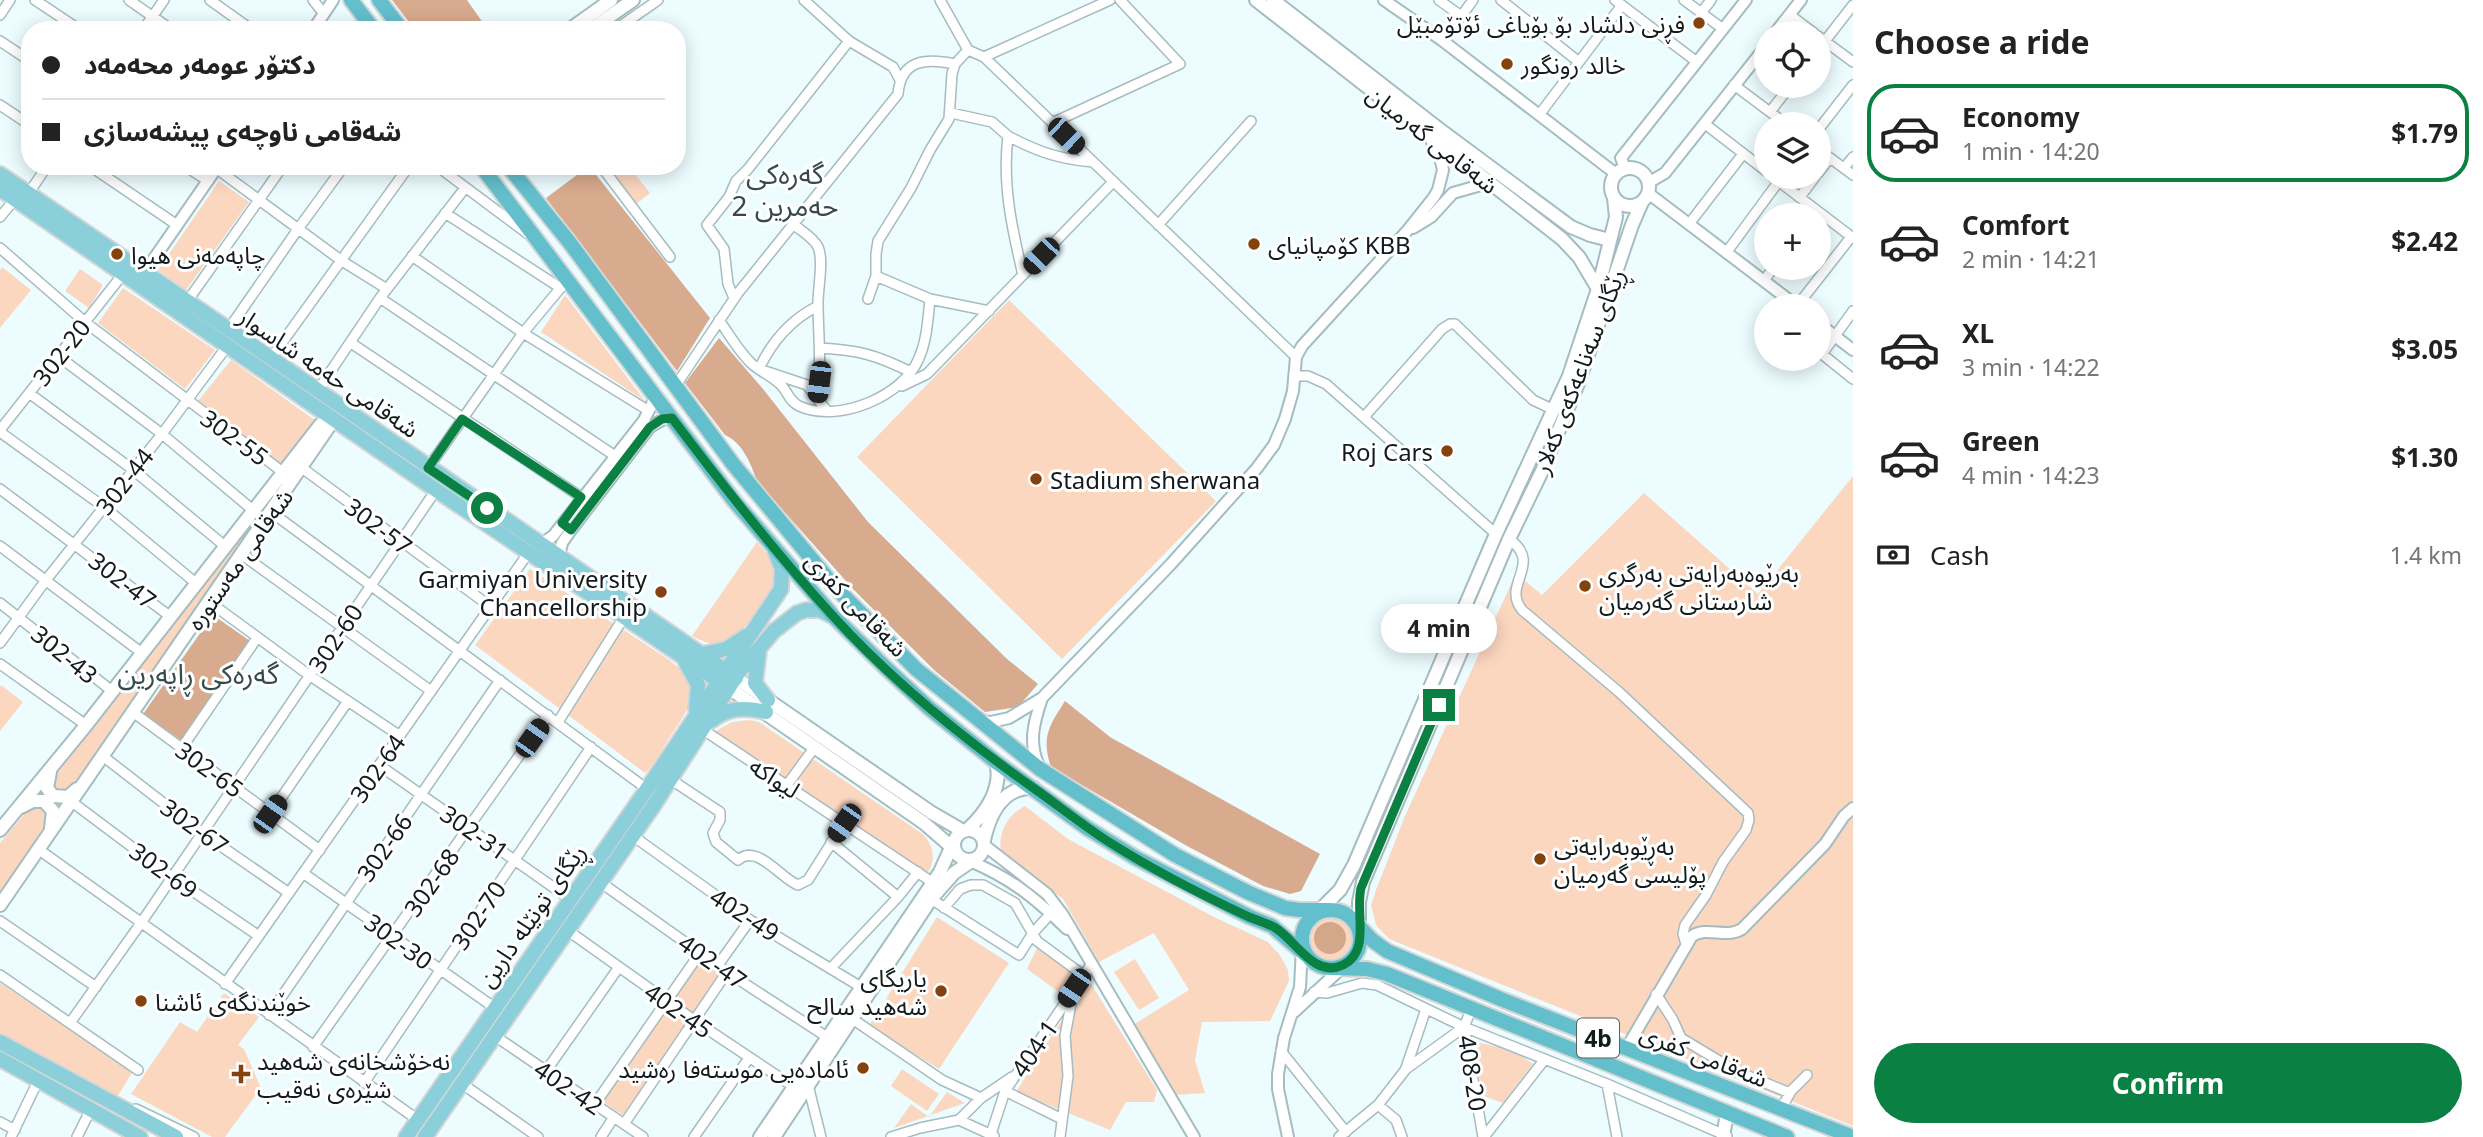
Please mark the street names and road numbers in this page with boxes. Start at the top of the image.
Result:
street label: شەقامی گەرمیان [1360,77,1506,201]
street label: ڕێگای سەناعەکەی کەلار [1523,264,1637,481]
street label: شەقامی حەمە شاسوار [231,299,426,445]
street label: 302-20 [24,312,98,392]
street label: 302-55 [194,401,276,473]
street label: 302-44 [87,441,161,521]
street label: شەقامی مەستورە [178,482,300,636]
street label: 302-57 [339,490,419,562]
street label: 302-47 [83,544,163,616]
street label: شەقامی کفری [799,544,915,664]
street label: 302-60 [300,597,370,679]
street label: 302-43 [25,617,105,691]
street label: 302-64 [342,727,413,809]
street label: 302-65 [169,733,251,805]
street label: لیواکە [743,749,807,805]
street label: 302-67 [154,790,236,862]
street label: 302-31 [434,797,516,867]
street label: 302-66 [349,806,419,888]
street label: 302-69 [123,834,205,906]
street label: ڕێگای تونێلە دارین [469,837,597,996]
street label: 302-68 [396,841,466,923]
street label: 302-70 [443,874,513,956]
street label: 402-49 [704,879,786,949]
street label: 302-30 [358,905,440,977]
street label: 402-47 [672,926,754,996]
street label: 402-45 [638,975,720,1045]
street label: 404-1 [1003,1013,1065,1083]
street label: شەقامی کفری [1635,1016,1773,1094]
road number: 4b [1577,1018,1619,1058]
street label: 408-20 [1451,1033,1495,1113]
street label: 402-42 [528,1052,610,1122]

